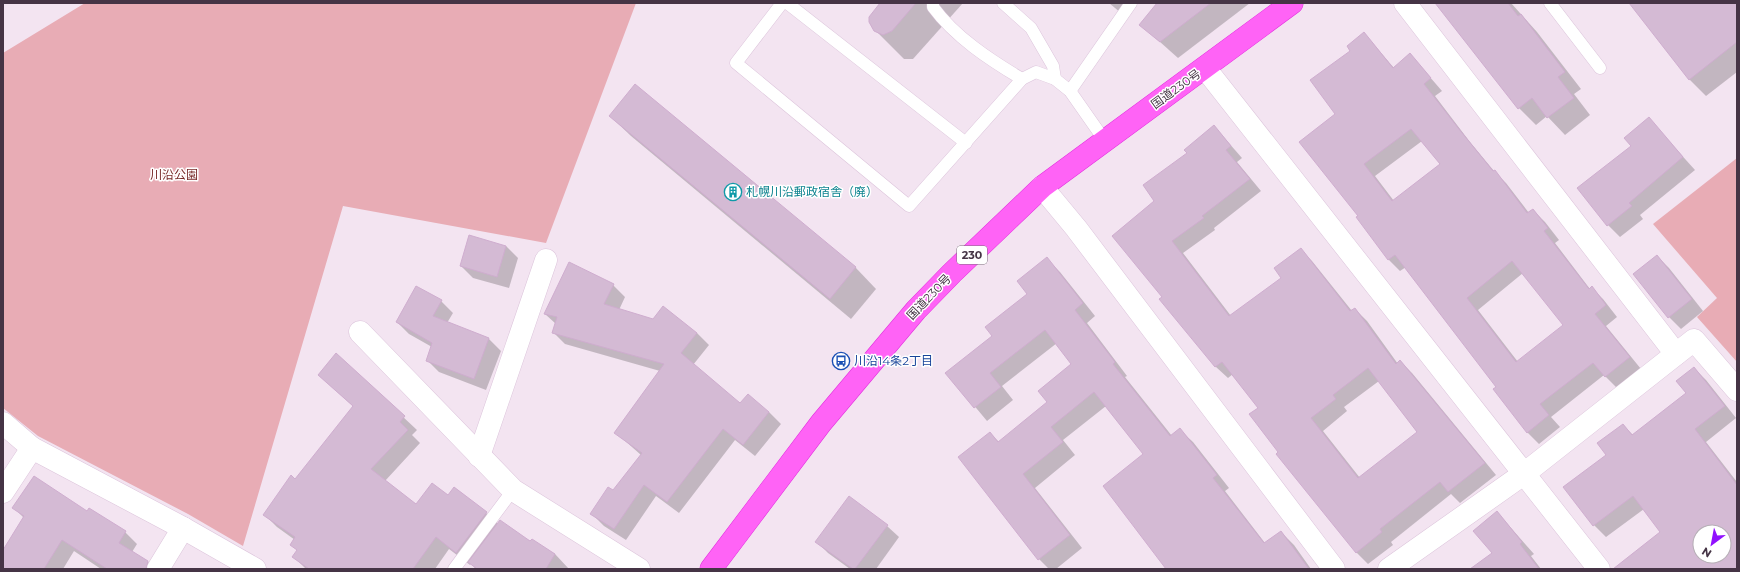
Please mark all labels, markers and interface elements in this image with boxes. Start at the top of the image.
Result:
street label: 国道230号 [1148,66,1203,112]
park label: 川沿公園 [150,167,198,182]
building icon: 札幌川沿郵政宿舎（廃） [723,182,743,202]
place label: 札幌川沿郵政宿舎（廃） [746,184,878,199]
road number: 230 [957,246,987,264]
street label: 国道230号 [903,271,954,323]
bus stop icon: 川沿14条2丁目 [831,351,851,371]
place label: 川沿14条2丁目 [854,353,933,368]
north arrow [1692,524,1732,564]
text: N [1699,544,1714,561]

